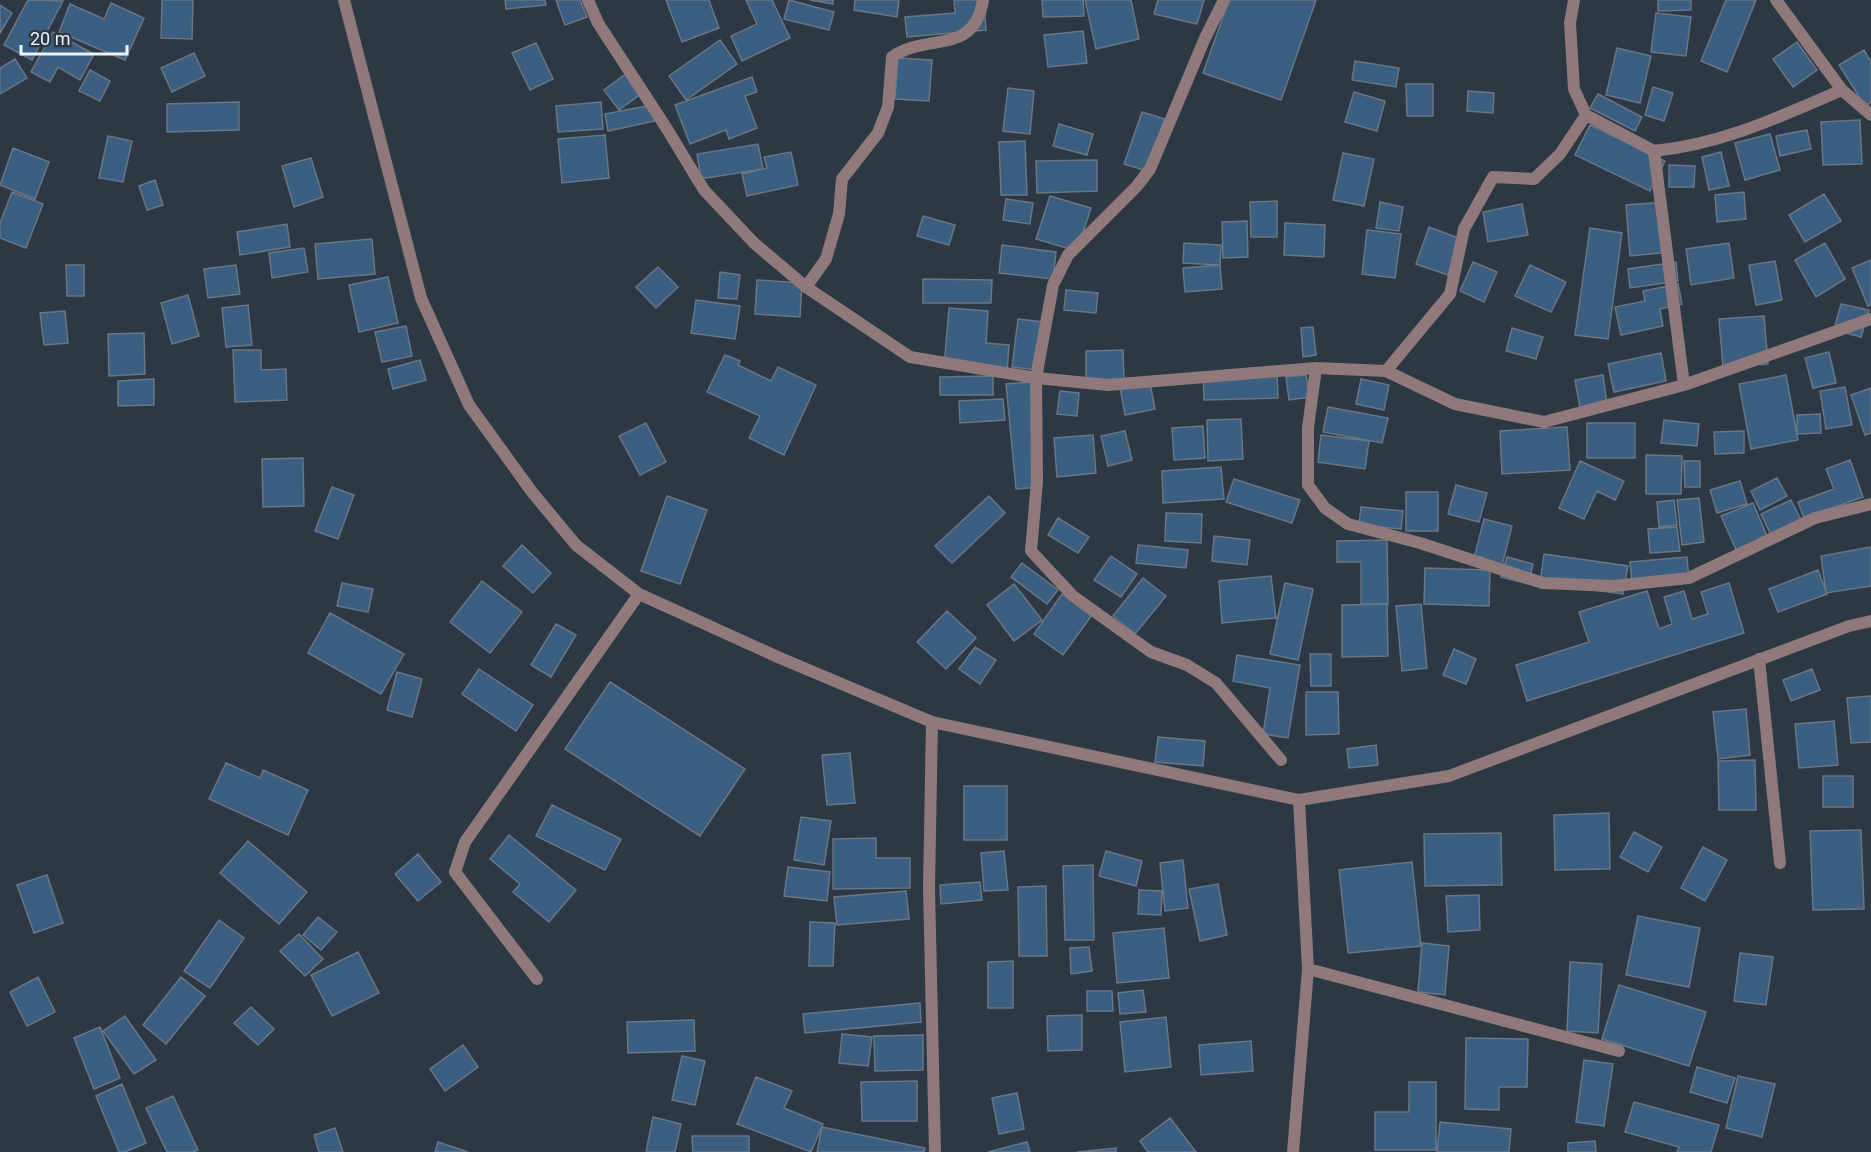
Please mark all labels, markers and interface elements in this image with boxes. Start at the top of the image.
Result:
scale bar [21,18,128,56]
text: 20 m [30,28,70,49]

